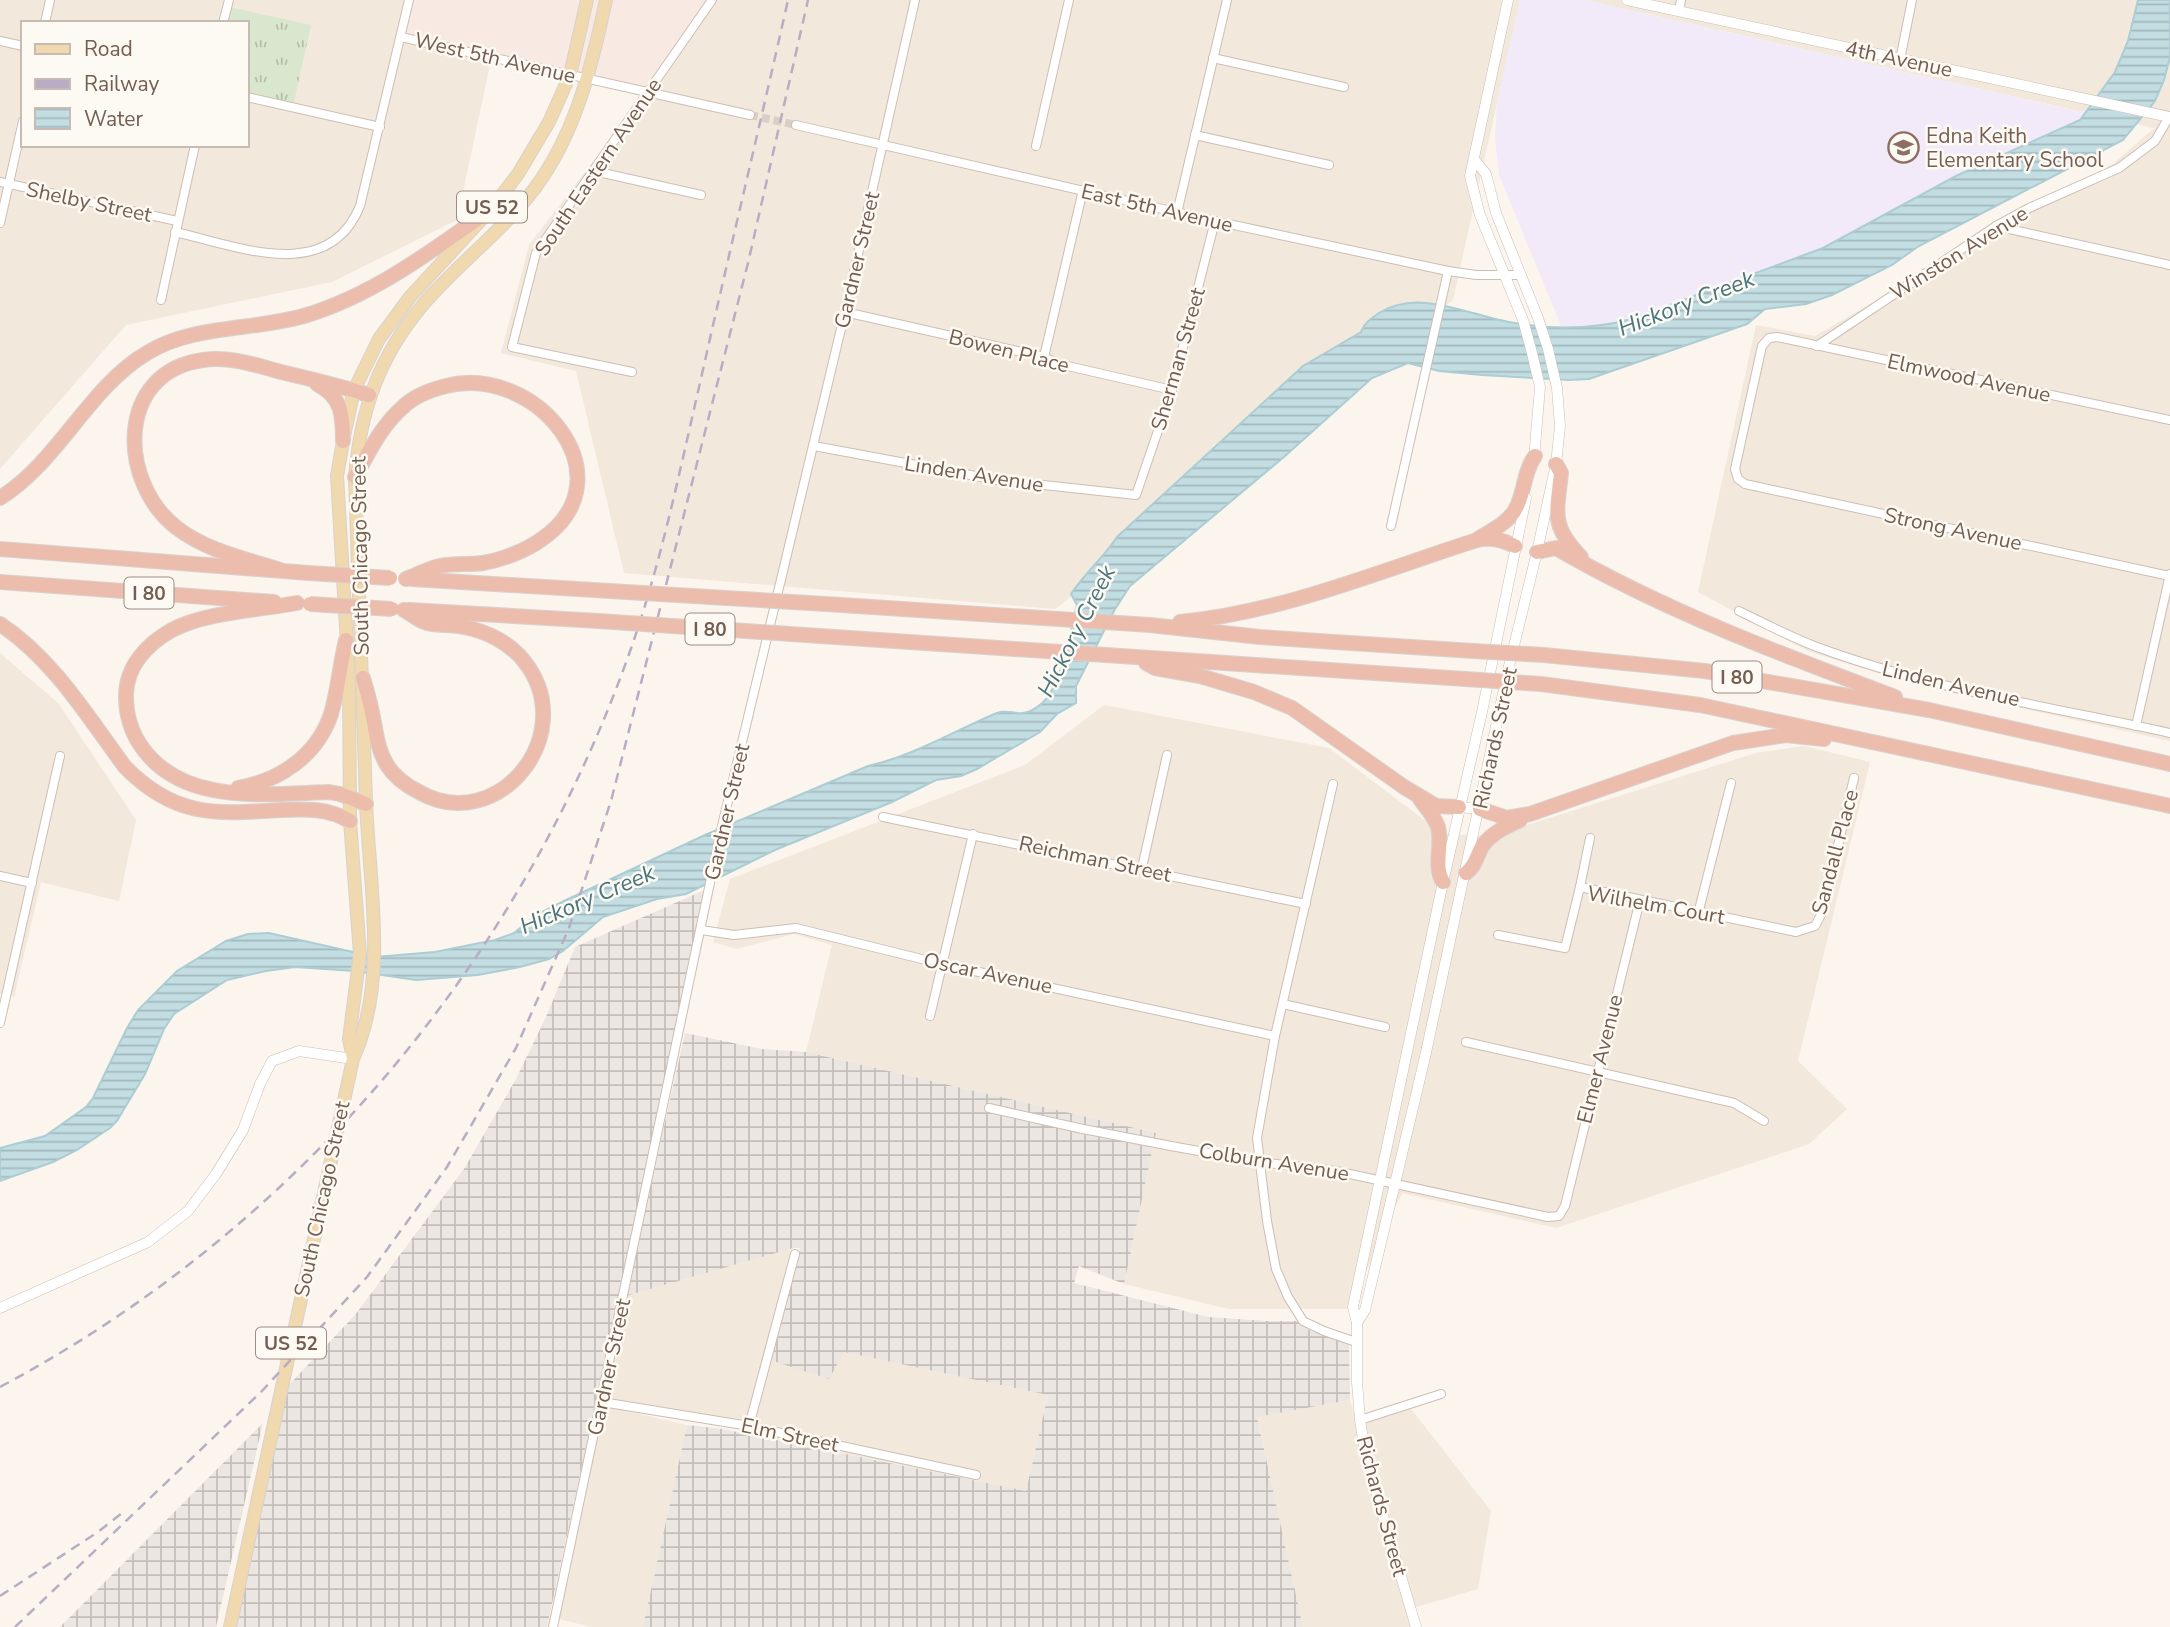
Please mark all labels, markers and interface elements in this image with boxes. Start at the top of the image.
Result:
legend [21,21,248,147]
street label: West 5th Avenue [412,26,578,90]
street label: 4th Avenue [1843,34,1955,84]
text: Road [84,35,133,63]
text: Railway [84,70,159,98]
street label: South Eastern Avenue [528,73,668,261]
text: Water [84,105,143,133]
place label: Edna Keith Elementary School [1926,122,2104,174]
school or university icon: Edna Keith Elementary School [1886,131,1920,165]
street label: Shelby Street [24,175,155,229]
street label: East 5th Avenue [1078,177,1236,239]
street label: Gardner Street [828,188,886,331]
road number: US 52 [457,192,527,223]
street label: Winston Avenue [1885,199,2033,307]
water label: Hickory Creek [1614,263,1759,344]
street label: Sherman Street [1144,284,1212,434]
street label: Bowen Place [946,323,1072,379]
street label: Elmwood Avenue [1885,347,2053,409]
street label: Linden Avenue [902,449,1046,499]
street label: South Chicago Street [344,455,376,656]
street label: Strong Avenue [1881,501,2025,557]
water label: Hickory Creek [1030,560,1123,702]
road number: I 80 [124,578,174,608]
road number: I 80 [686,614,734,644]
street label: Linden Avenue [1879,655,2023,713]
road number: I 80 [1712,662,1762,692]
street label: Richards Street [1466,664,1524,811]
street label: Gardner Street [698,740,756,883]
street label: Sandall Place [1805,786,1865,918]
street label: Reichman Street [1016,829,1174,889]
water label: Hickory Creek [515,857,660,942]
street label: Wilhelm Court [1585,879,1728,931]
street label: Oscar Avenue [921,946,1055,1000]
street label: Elmer Avenue [1570,992,1630,1126]
street label: South Chicago Street [288,1098,357,1299]
street label: Colburn Avenue [1197,1136,1351,1188]
street label: Gardner Street [581,1295,637,1438]
road number: US 52 [256,1328,326,1358]
street label: Elm Street [739,1411,842,1459]
street label: Richards Street [1350,1433,1414,1580]

